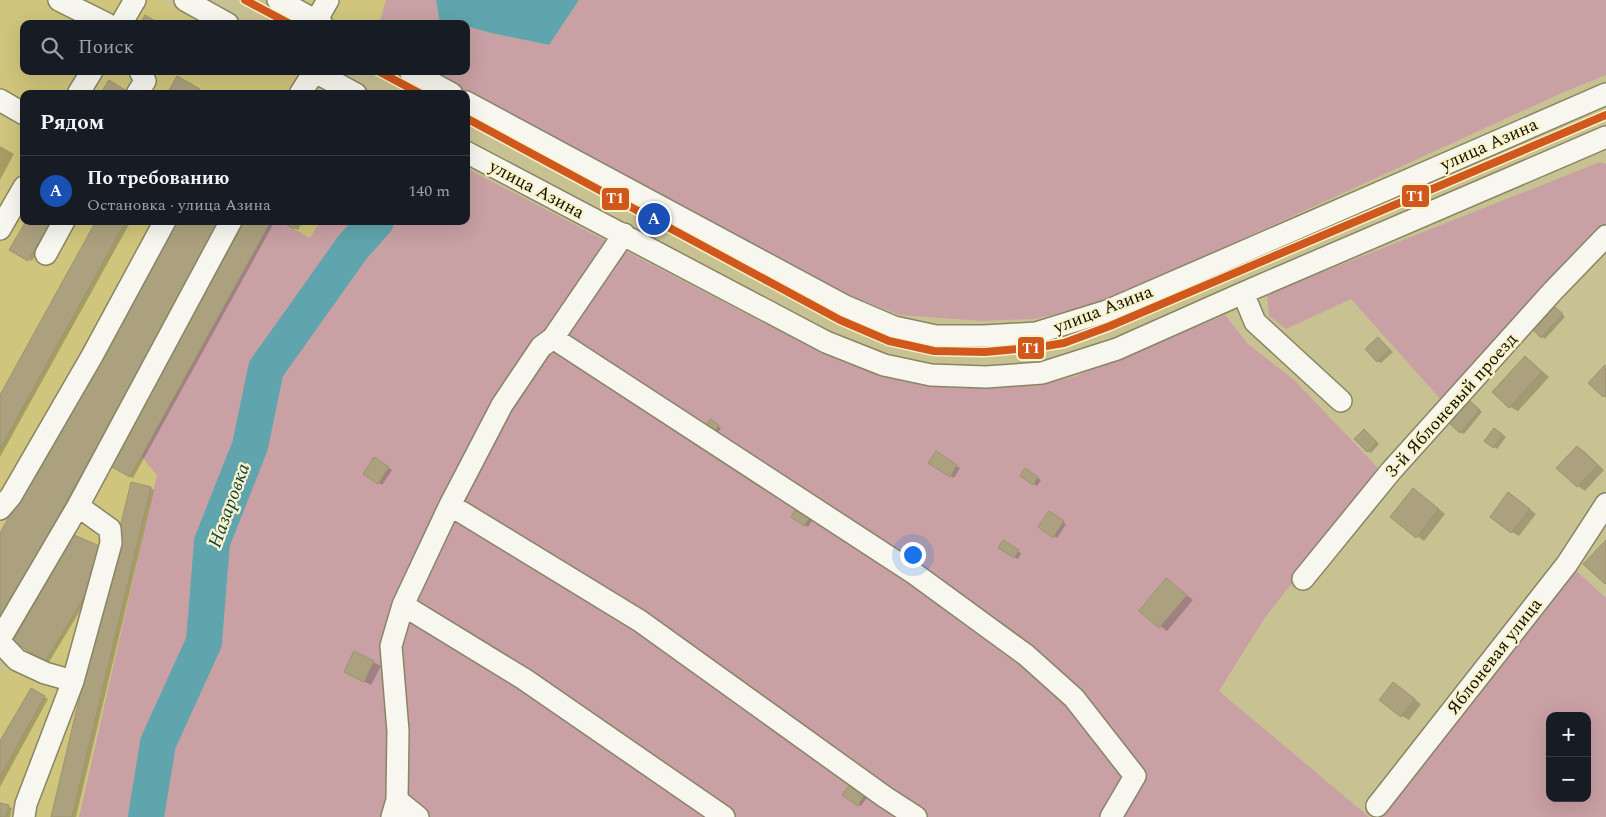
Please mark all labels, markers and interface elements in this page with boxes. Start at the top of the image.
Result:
search box [20,20,470,75]
text: Поиск [78,33,134,62]
icon: search [38,34,66,62]
text: Рядом [40,107,104,139]
street label: улица Азина [1435,111,1543,178]
street label: улица Азина [483,153,589,226]
text: По требованию [87,164,229,193]
text: A [50,179,62,203]
text: 140 m [408,179,450,203]
line badge: T1 [1401,184,1430,208]
text: T1 [1406,186,1424,207]
line badge: T1 [601,187,630,211]
text: T1 [606,188,624,209]
text: Остановка · улица Азина [87,193,271,217]
pin: A [638,200,670,238]
street label: улица Азина [1049,278,1157,341]
street label: 3-й Яблоневый проезд [1379,327,1524,484]
line badge: T1 [1017,336,1045,360]
text: T1 [1022,338,1040,359]
water label: Назаровка [201,459,258,552]
your location [900,542,926,568]
street label: Яблоневая улица [1440,592,1549,721]
map controls [1546,712,1591,802]
button: + [1546,712,1591,757]
button: − [1546,757,1591,802]

